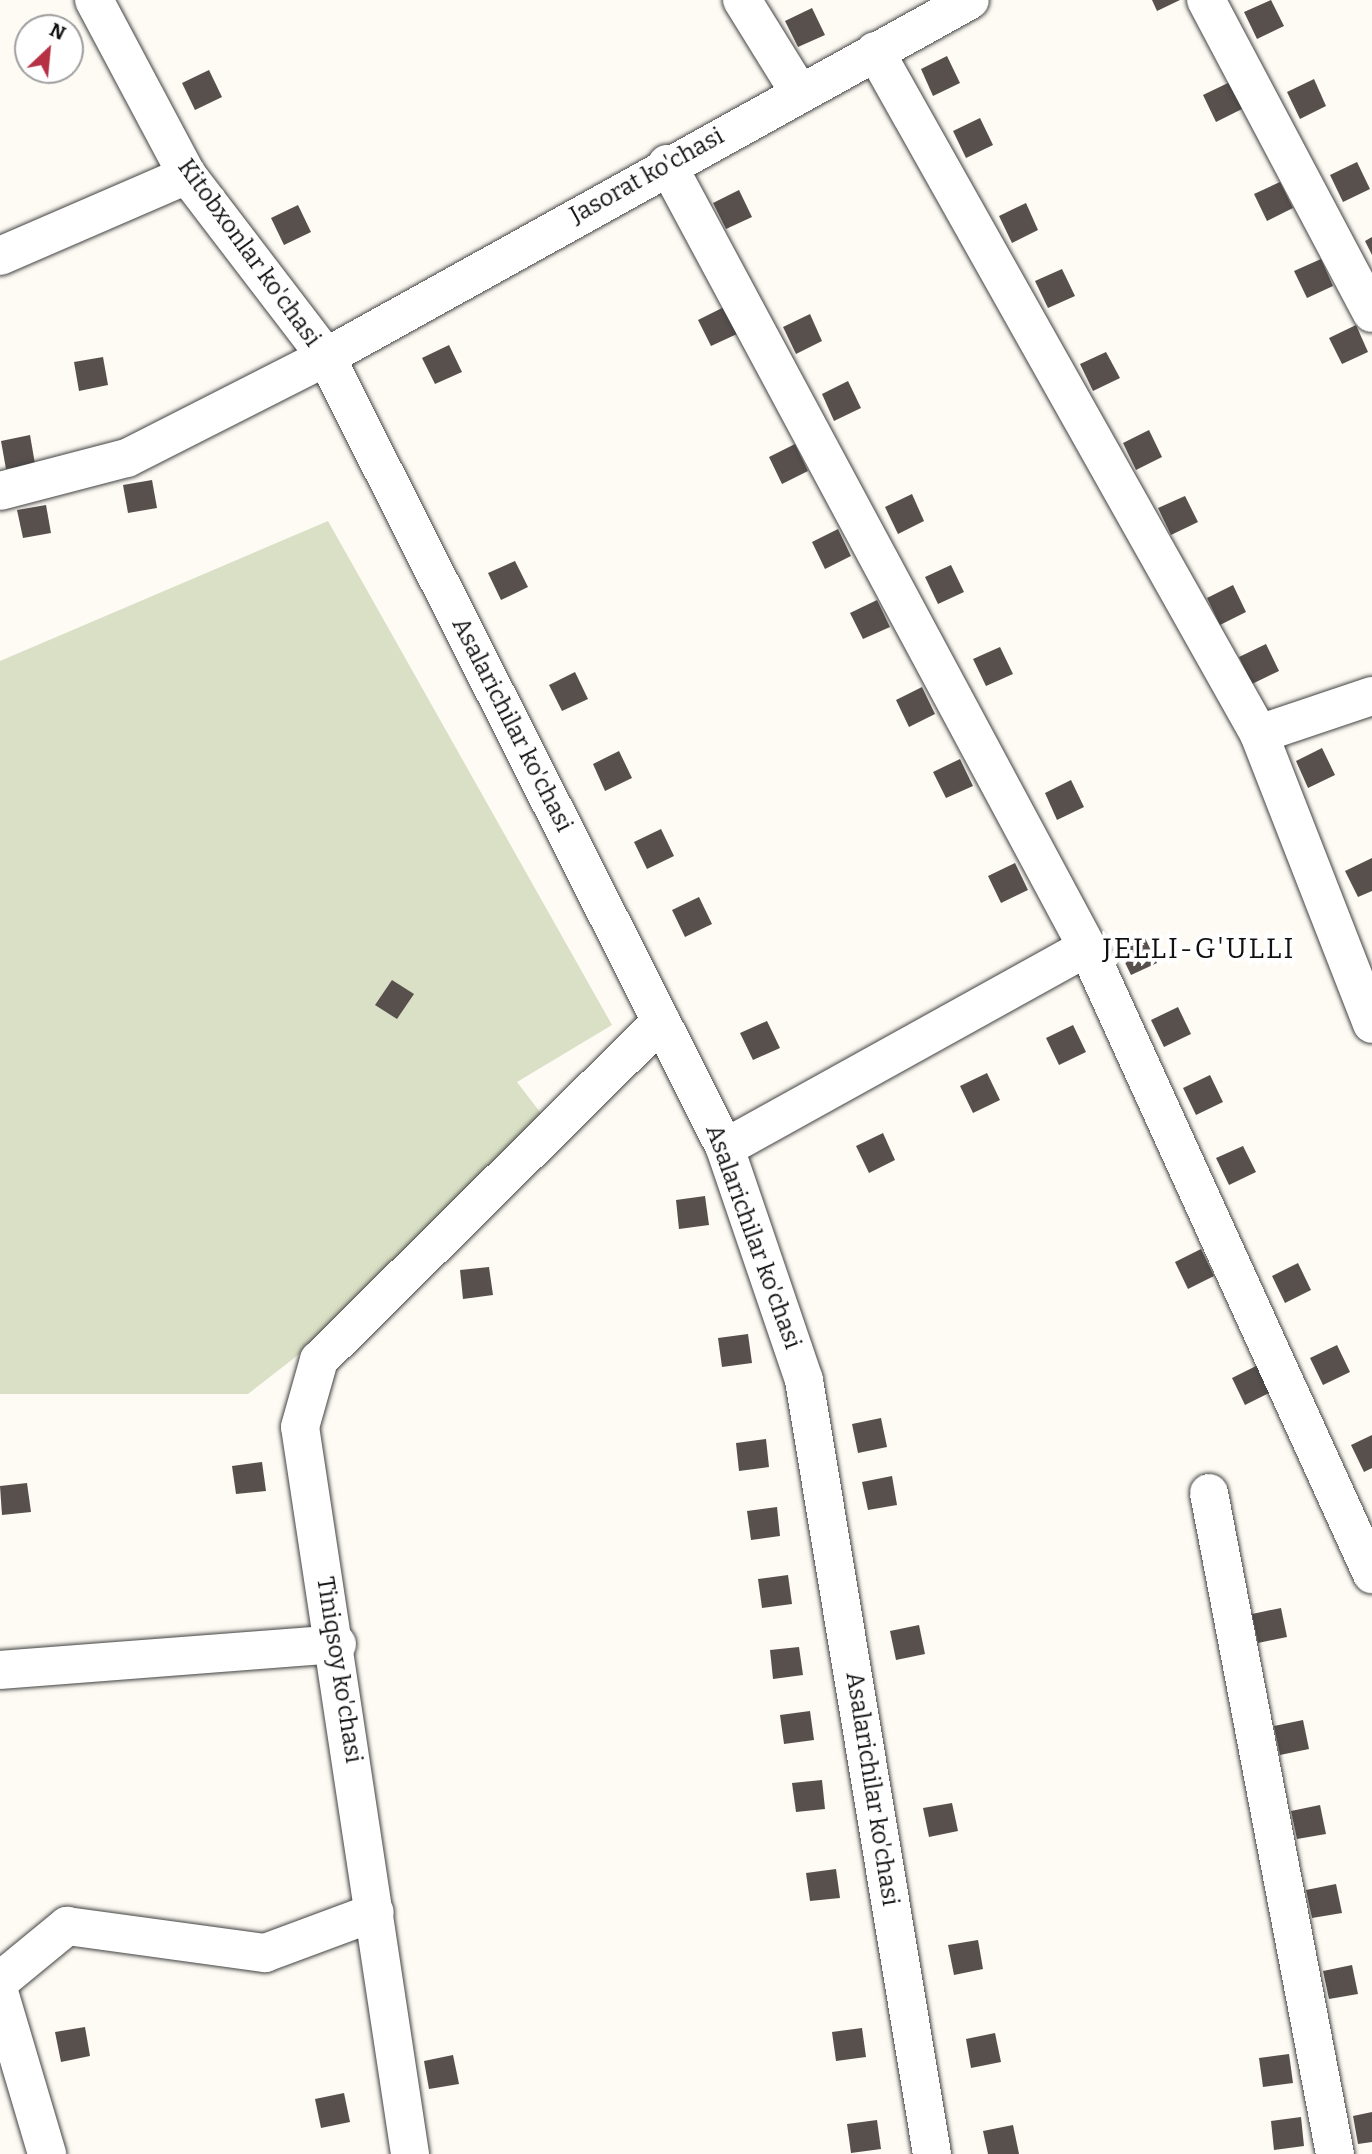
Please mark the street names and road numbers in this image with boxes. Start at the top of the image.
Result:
street label: Jasorat ko'chasi [565,122,729,230]
street label: Kitobxonlar ko'chasi [171,154,327,352]
street label: Asalarichilar ko'chasi [445,613,579,837]
street label: Asalarichilar ko'chasi [699,1121,807,1353]
street label: Tiniqsoy ko'chasi [310,1575,368,1765]
street label: Asalarichilar ko'chasi [839,1670,905,1908]

